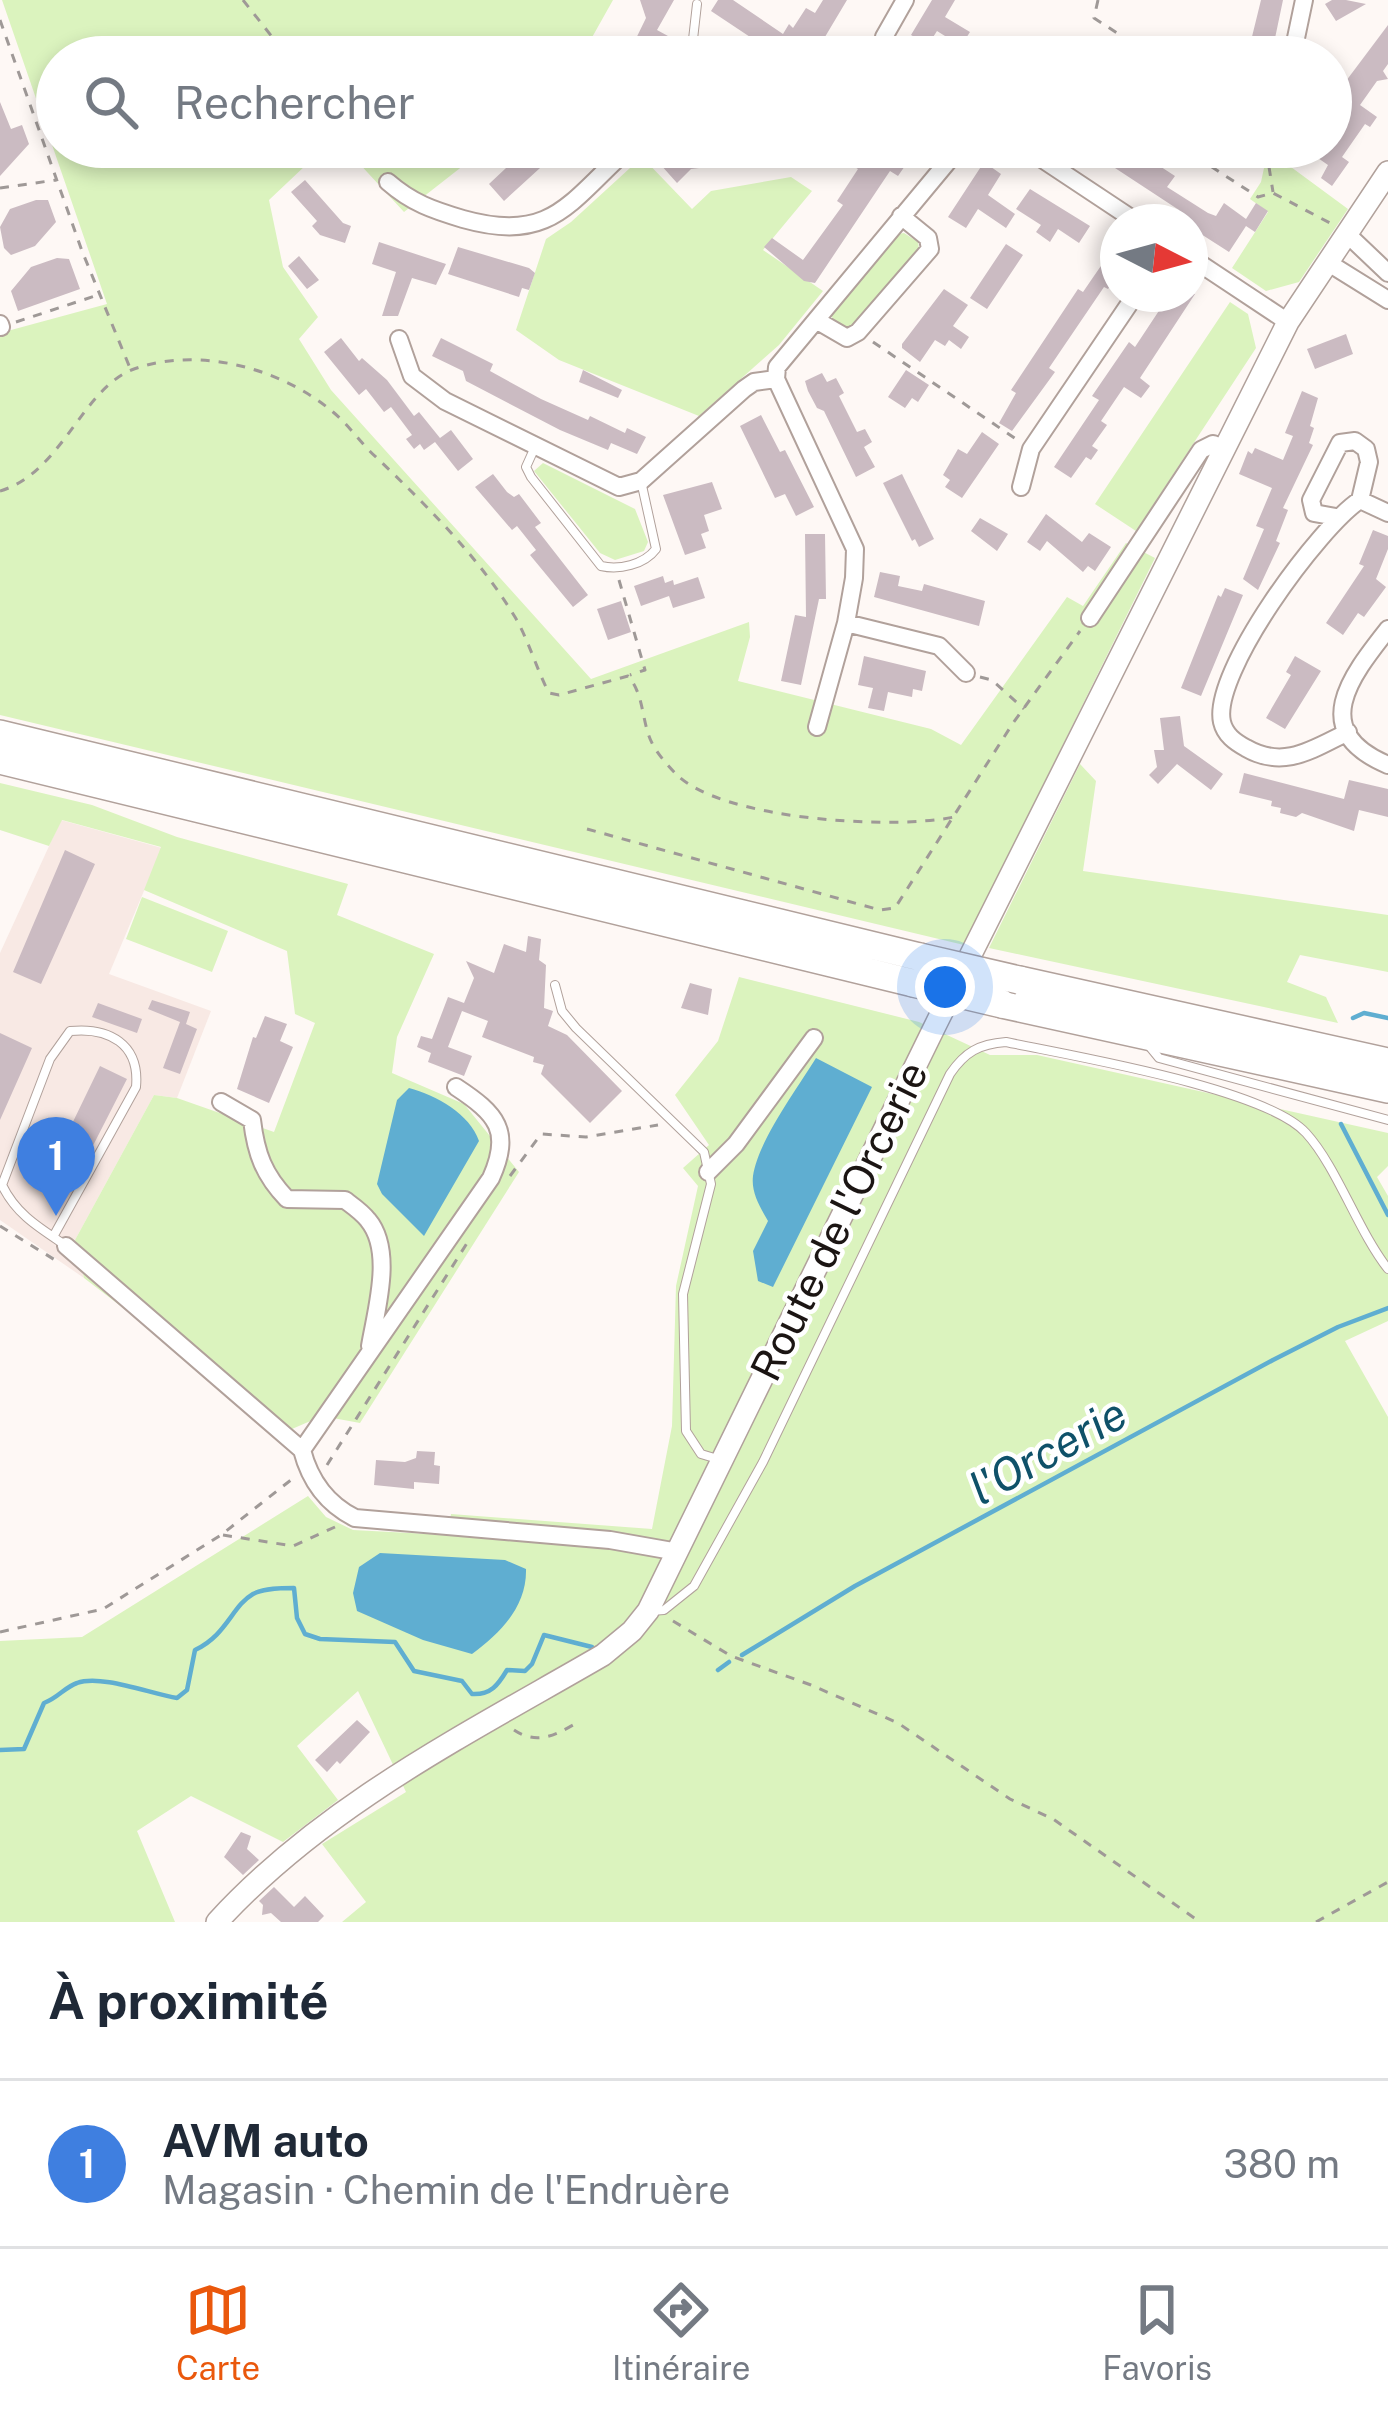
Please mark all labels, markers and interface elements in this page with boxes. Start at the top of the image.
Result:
search box [36,36,1352,168]
icon: search [78,69,144,135]
text: Rechercher [174,76,415,129]
north arrow [1100,204,1208,312]
your location [915,957,975,1017]
street label: Route de l'Orcerie [740,1053,937,1388]
pin: 1 [17,1117,95,1216]
water label: l'Orcerie [960,1386,1135,1515]
text: À proximité [48,1971,329,2030]
text: AVM auto [162,2114,369,2167]
text: 1 [79,2141,95,2187]
text: 380 m [1224,2141,1340,2187]
text: Magasin · Chemin de l'Endruère [162,2167,730,2213]
tab: Carte [176,2277,260,2387]
tab: Itinéraire [612,2277,750,2387]
tab: Favoris [1102,2277,1212,2387]

